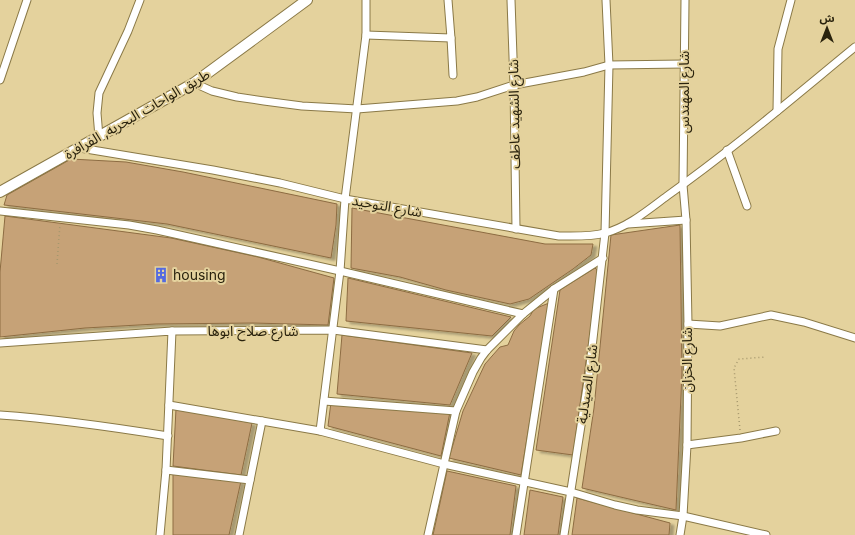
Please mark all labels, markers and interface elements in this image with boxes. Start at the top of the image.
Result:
north arrow [807,8,847,48]
text: ش [819,11,835,25]
street label: شارع المهندس [675,51,695,133]
street label: شارع الشهيد عاطف [504,59,526,169]
street label: طريق الواحات البحريه, الفرافرة [61,65,214,164]
street label: شارع التوحيد [350,191,424,223]
building icon: housing [152,266,170,284]
place label: housing [173,266,226,283]
street label: شارع صلاح ابوها [208,322,298,342]
street label: شارع الخزان [678,327,698,393]
street label: شارع الصيدلية [573,343,603,425]

